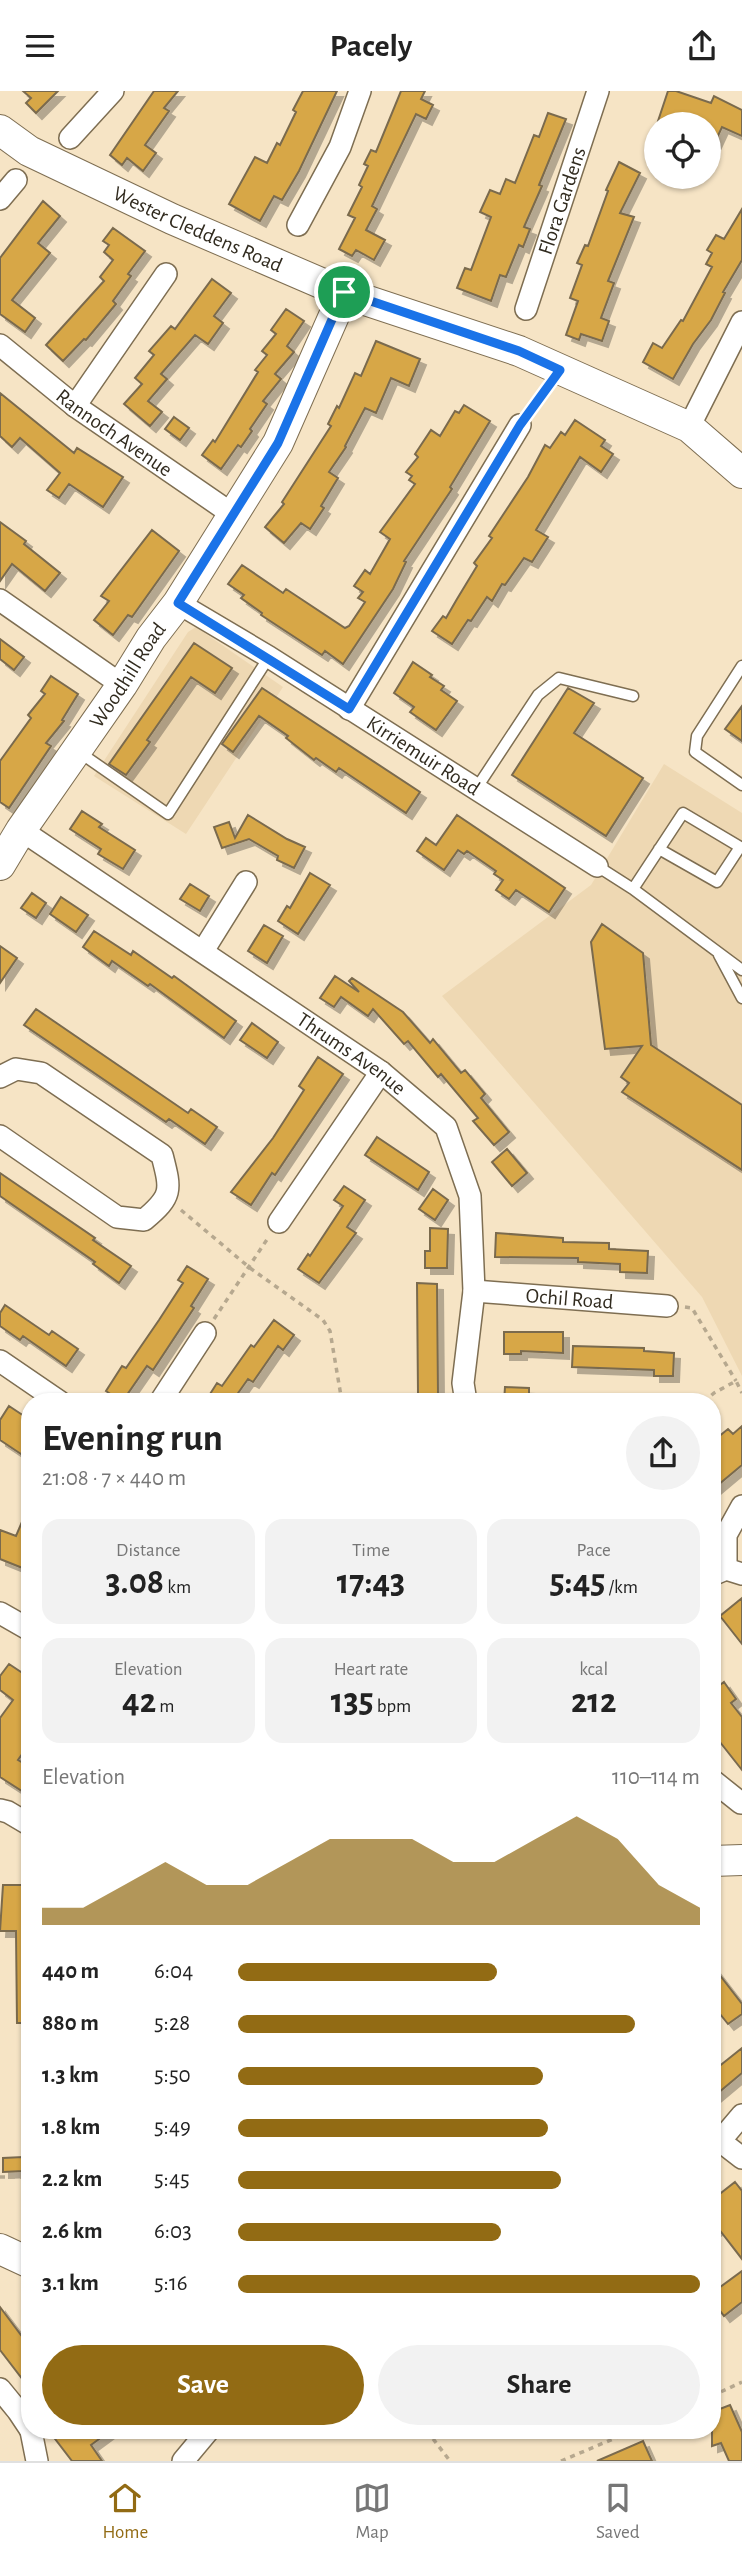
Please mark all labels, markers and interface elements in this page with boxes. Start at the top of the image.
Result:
icon: menu [21,27,59,65]
icon: share [683,27,721,65]
text: Pacely [330,30,412,62]
map controls [644,112,721,189]
button: locate [644,112,721,189]
street label: Flora Gardens [534,144,589,257]
street label: Wester Cleddens Road [110,182,286,276]
pin [314,262,374,322]
icon: arrive [325,273,363,311]
street label: Rannoch Avenue [52,385,176,480]
street label: Woodhill Road [85,618,170,731]
street label: Kirriemuir Road [363,712,484,799]
street label: Thrums Avenue [293,1008,410,1099]
street label: Ochil Road [525,1285,614,1312]
button: share [626,1416,700,1490]
text: Evening run [42,1420,223,1458]
text: 21:08 · 7 × 440 m [42,1467,186,1490]
text: Distance [116,1541,181,1560]
text: Time [352,1541,390,1560]
text: Pace [577,1541,611,1560]
text: 3.08 [106,1565,164,1600]
text: 17:43 [337,1565,405,1600]
text: 5:45 [550,1565,605,1600]
text: km [164,1578,191,1597]
text: /km [605,1578,638,1597]
text: Elevation [114,1660,183,1679]
text: Heart rate [334,1660,408,1679]
text: kcal [579,1660,608,1679]
text: 42 [122,1684,156,1719]
text: 135 [331,1684,374,1719]
text: 212 [571,1684,616,1719]
text: m [156,1697,175,1716]
text: bpm [374,1697,411,1716]
text: Elevation [42,1766,125,1789]
text: 110–114 m [612,1766,700,1789]
text: 440 m [42,1960,99,1983]
text: 6:04 [154,1960,193,1983]
text: 880 m [42,2012,99,2035]
text: 5:28 [154,2012,190,2035]
text: 1.3 km [42,2064,99,2087]
text: 5:50 [154,2064,191,2087]
text: 1.8 km [42,2116,100,2139]
text: 5:49 [154,2116,191,2139]
text: 2.2 km [42,2168,102,2191]
text: 5:45 [154,2168,190,2191]
text: 2.6 km [42,2220,103,2243]
text: 6:03 [154,2220,192,2243]
text: 3.1 km [42,2272,99,2295]
text: 5:16 [154,2272,188,2295]
button: Save [42,2345,364,2425]
button: Share [378,2345,700,2425]
tab: Home [102,2479,148,2544]
tab: Map [353,2479,391,2544]
tab: Saved [596,2479,640,2544]

